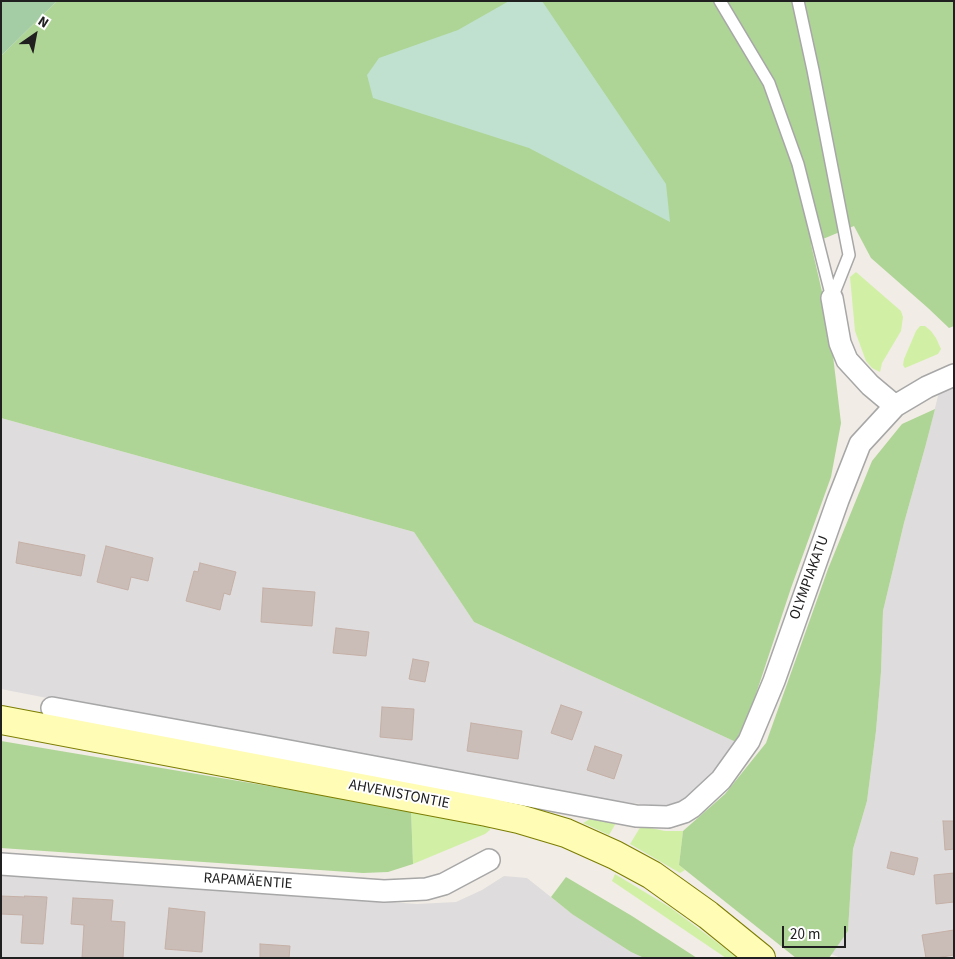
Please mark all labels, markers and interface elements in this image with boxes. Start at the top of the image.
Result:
north arrow [10,10,60,60]
text: N [34,11,53,33]
street label: OLYMPIAKATU [786,533,834,623]
street label: AHVENISTONTIE [347,776,451,814]
street label: RAPAMÄENTIE [203,870,293,894]
scale bar [785,916,849,948]
text: 20 m [790,924,820,945]

